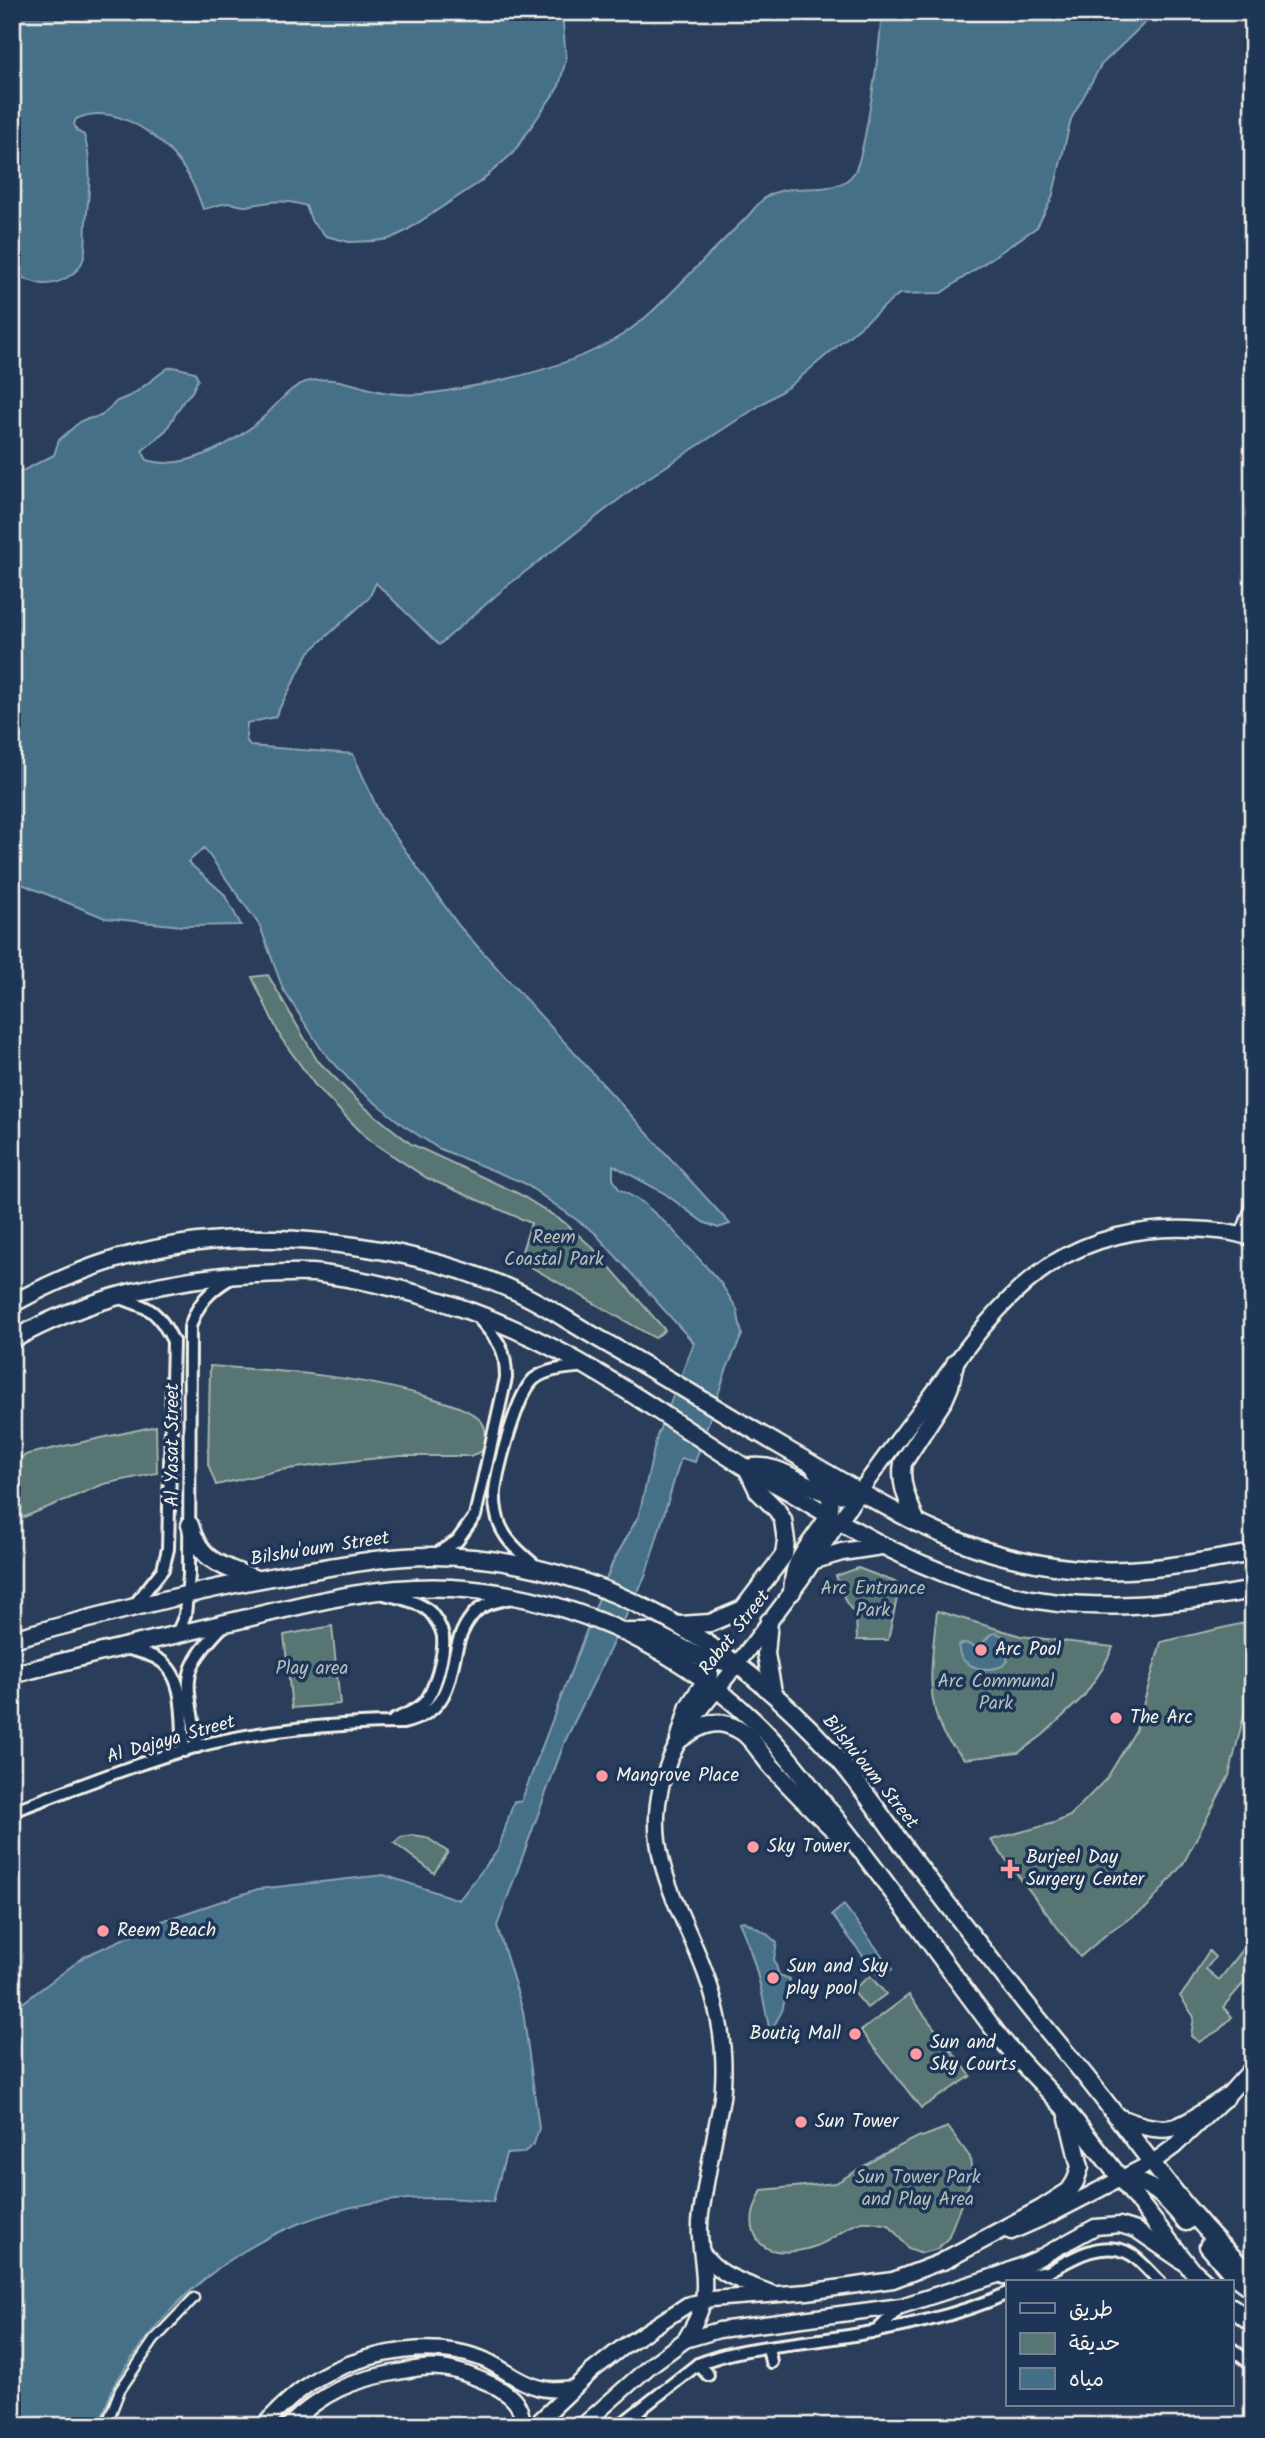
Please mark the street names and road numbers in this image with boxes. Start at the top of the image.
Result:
street label: Al Yasat Street [158,1382,188,1507]
street label: Bilshu'oum Street [248,1523,392,1575]
street label: Rabat Street [692,1583,779,1682]
street label: Al Dajaya Street [103,1707,239,1773]
street label: Bilshu'oum Street [814,1708,926,1836]

